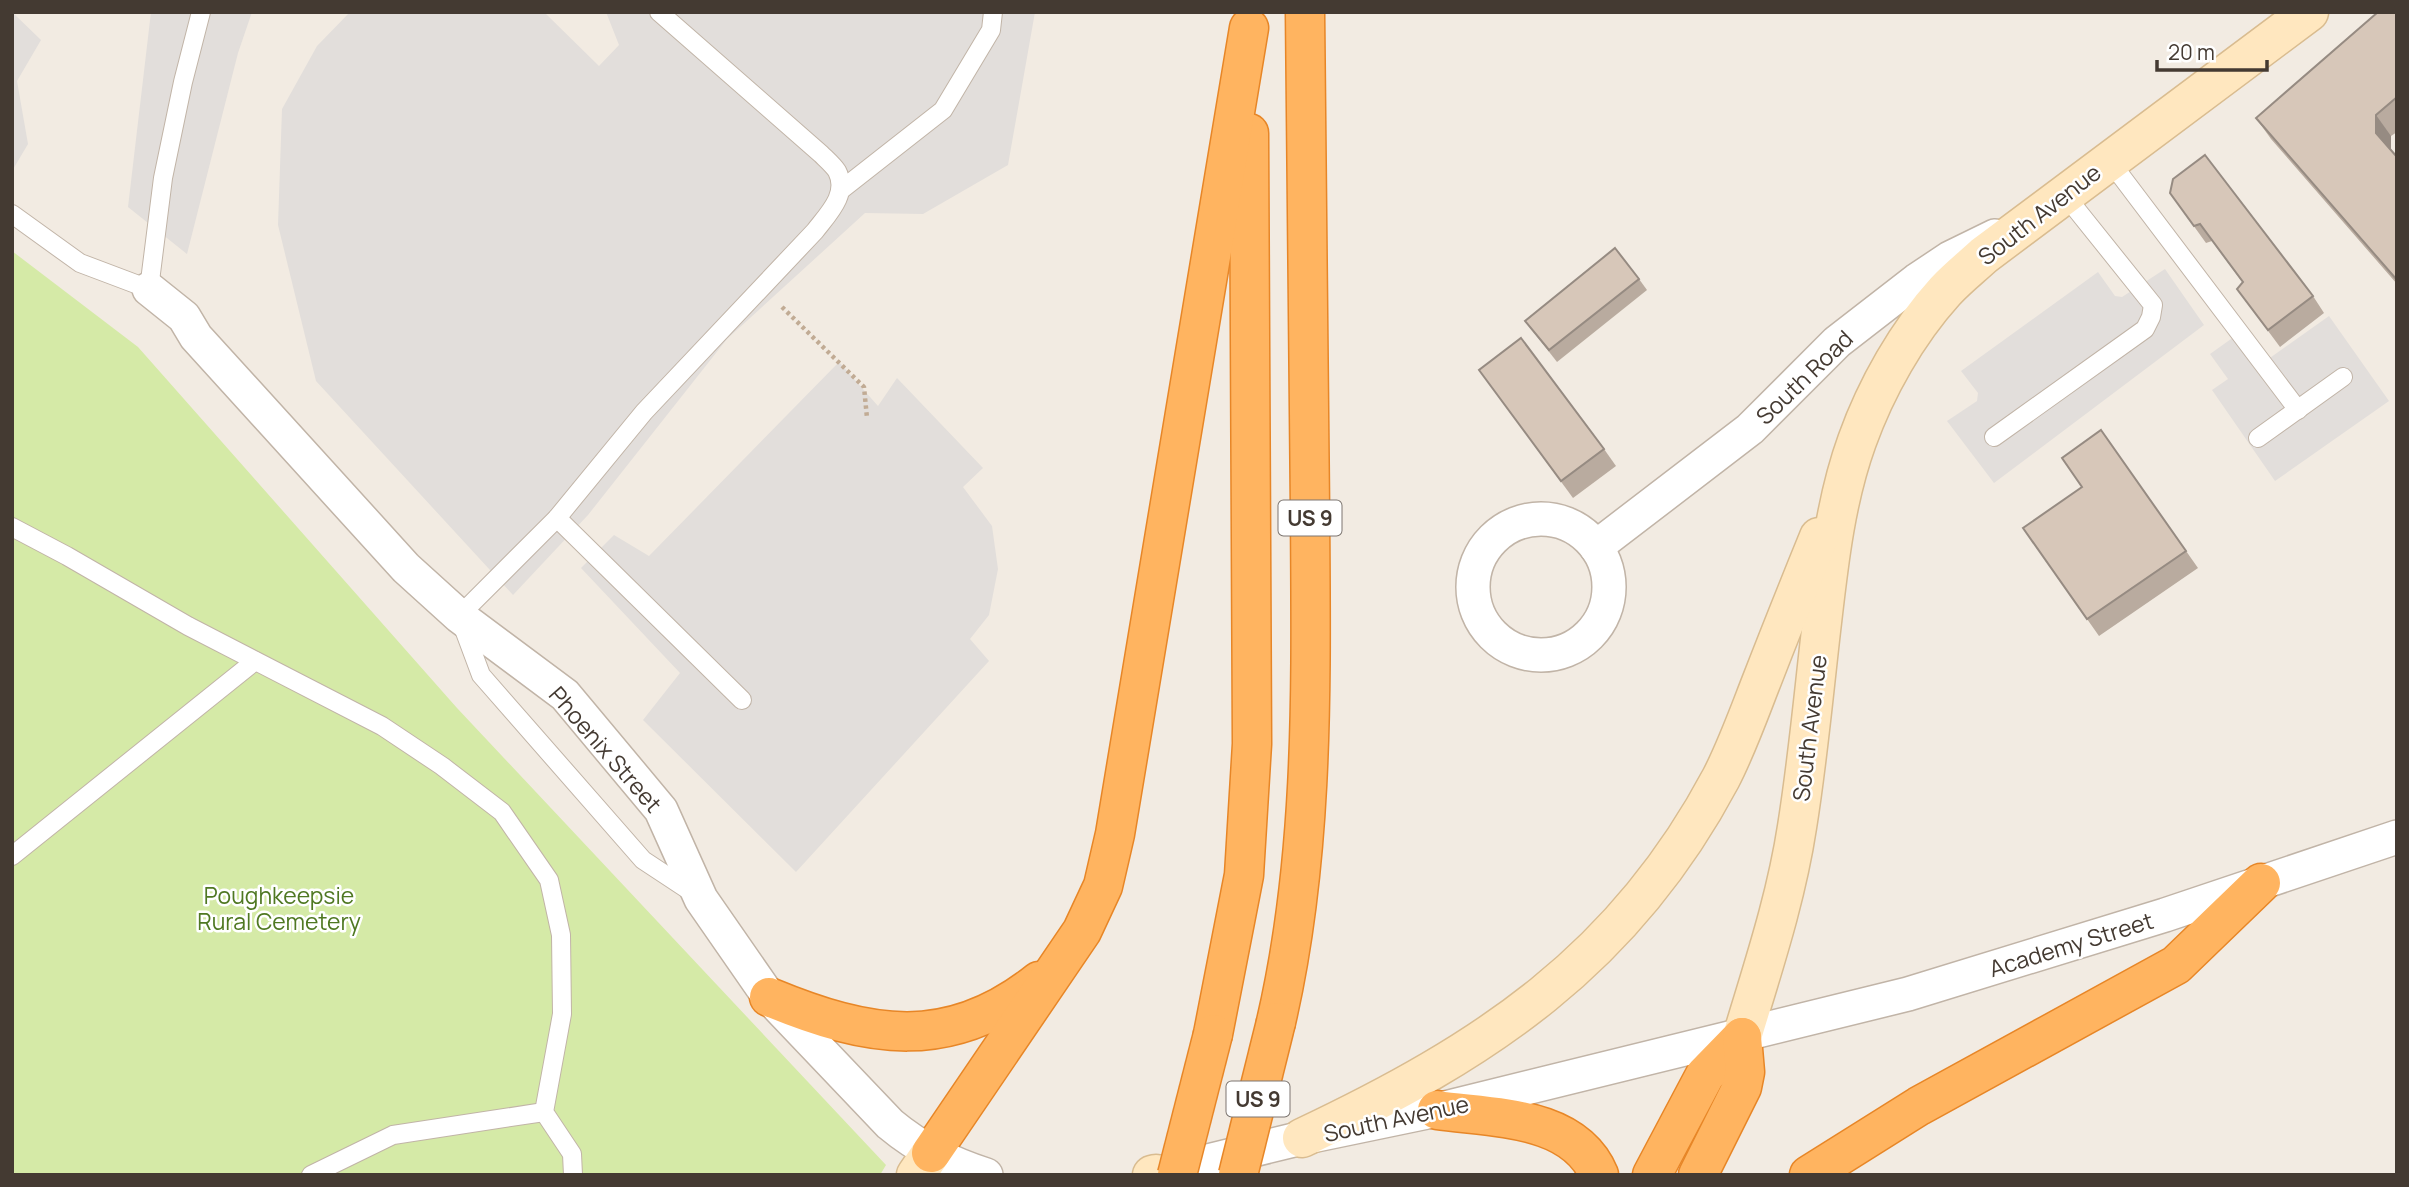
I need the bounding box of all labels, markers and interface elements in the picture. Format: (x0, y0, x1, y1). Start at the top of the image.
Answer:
scale bar (2157, 28, 2267, 72)
text: 20 m (2168, 38, 2215, 66)
street label: South Avenue (1971, 156, 2107, 272)
street label: South Road (1748, 323, 1860, 431)
road number: US 9 (1278, 500, 1342, 536)
street label: South Avenue (1784, 653, 1834, 803)
street label: Phoenix Street (542, 679, 670, 819)
park label: Poughkeepsie Rural Cemetery (197, 879, 361, 937)
street label: Academy Street (1985, 904, 2157, 984)
road number: US 9 (1226, 1082, 1290, 1116)
street label: South Avenue (1320, 1087, 1472, 1149)

